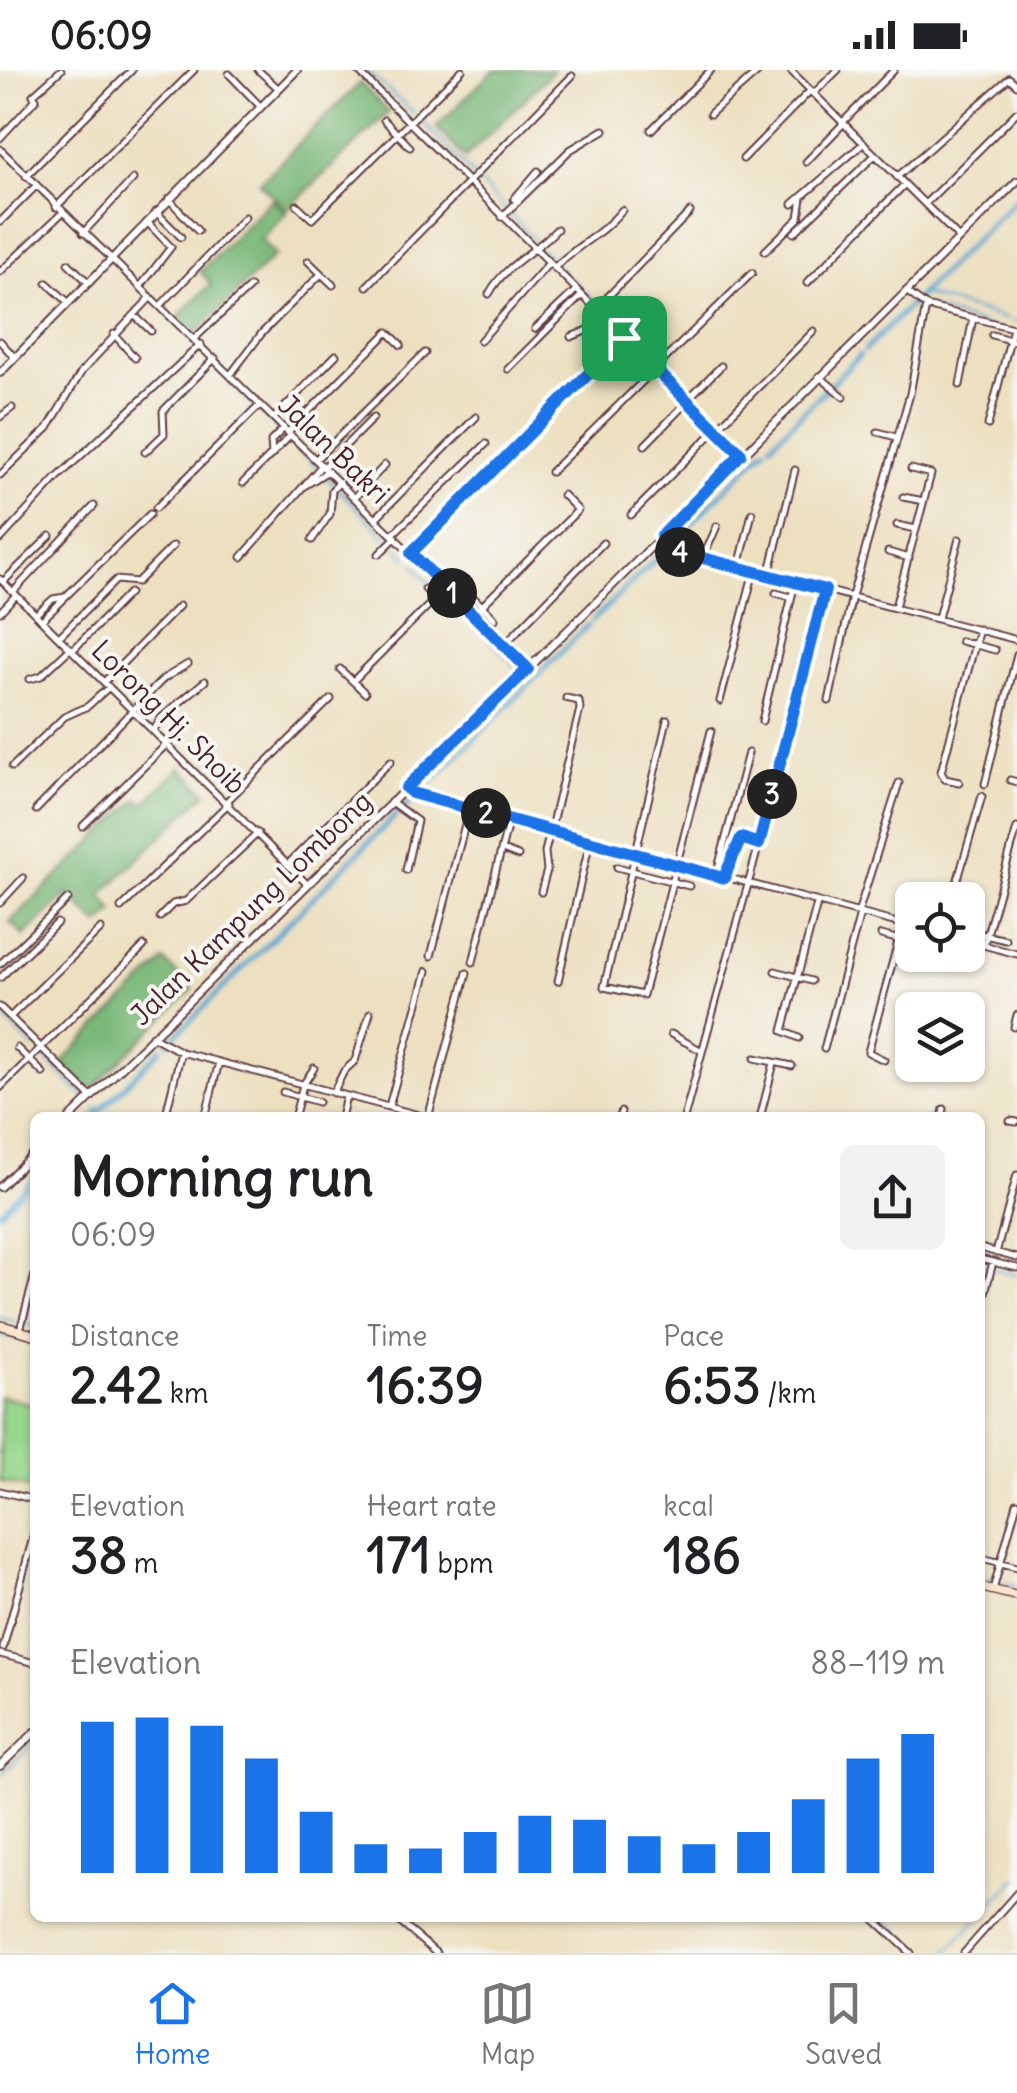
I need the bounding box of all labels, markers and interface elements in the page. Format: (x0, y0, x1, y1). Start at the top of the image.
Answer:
text: 06:09 (50, 12, 152, 59)
pin (582, 296, 667, 381)
icon: arrive (597, 311, 652, 366)
street label: Jalan Bakri (271, 387, 397, 511)
pin: 4 (655, 527, 705, 577)
text: 4 (672, 534, 688, 570)
pin: 1 (427, 568, 477, 618)
text: 1 (446, 575, 458, 611)
street label: Lorong Hj. Shoib (84, 632, 254, 802)
pin: 3 (747, 769, 797, 819)
text: 3 (764, 776, 780, 812)
street label: Jalan Kampung Lombong (123, 783, 379, 1033)
pin: 2 (461, 788, 511, 838)
text: 2 (478, 795, 494, 831)
map controls (895, 882, 985, 1082)
button: locate (895, 882, 985, 972)
button: layers (895, 992, 985, 1082)
text: Morning run (70, 1142, 374, 1211)
button: share (840, 1145, 945, 1250)
text: 06:09 (70, 1214, 156, 1255)
text: Distance (70, 1318, 179, 1354)
text: Time (367, 1318, 427, 1354)
text: Pace (663, 1318, 724, 1354)
text: 2.42 (70, 1354, 163, 1417)
text: 16:39 (367, 1354, 484, 1417)
text: 6:53 (663, 1354, 761, 1417)
text: km (163, 1375, 209, 1411)
text: /km (761, 1375, 816, 1411)
text: Elevation (70, 1488, 185, 1524)
text: Heart rate (367, 1488, 497, 1524)
text: kcal (663, 1488, 714, 1524)
text: 38 (70, 1524, 127, 1587)
text: 171 (367, 1524, 431, 1587)
text: 186 (663, 1524, 741, 1587)
text: m (127, 1545, 158, 1581)
text: bpm (431, 1545, 494, 1581)
text: Elevation (70, 1642, 201, 1683)
text: 88–119 m (810, 1642, 945, 1683)
tab: Home (135, 1976, 210, 2072)
tab: Map (480, 1976, 535, 2072)
tab: Saved (805, 1976, 882, 2072)

